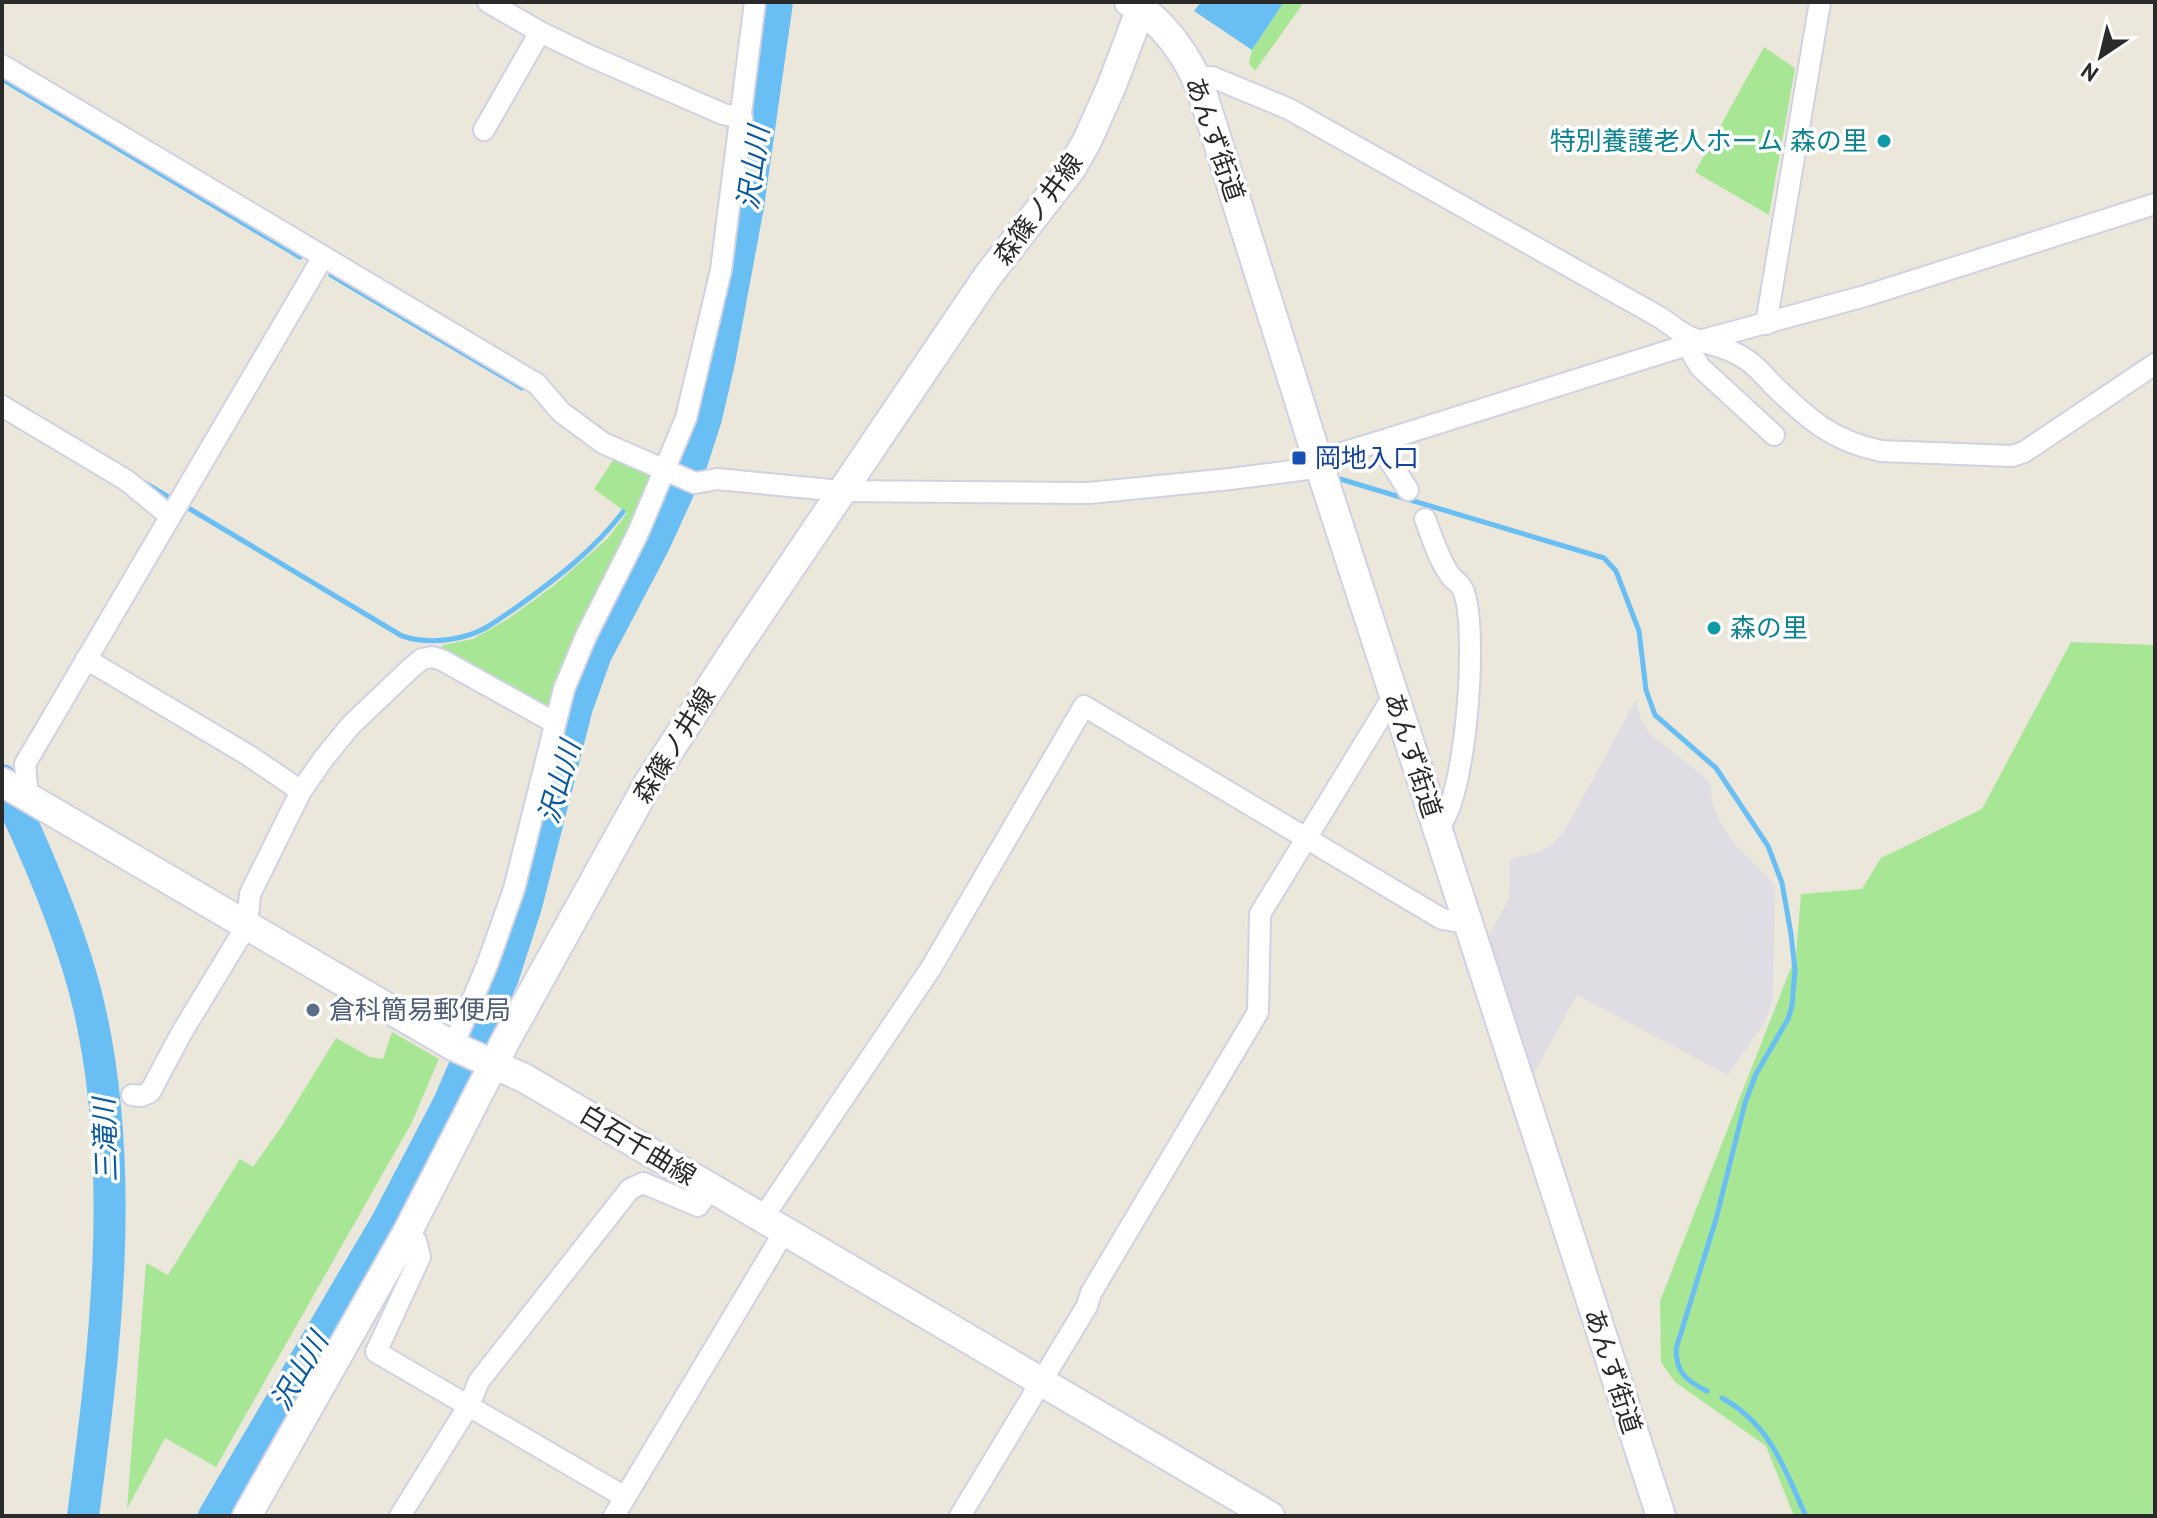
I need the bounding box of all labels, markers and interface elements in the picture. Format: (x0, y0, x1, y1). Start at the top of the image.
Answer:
north arrow (2061, 16, 2141, 96)
text: N (2076, 57, 2103, 88)
street label: あんず街道 (1179, 72, 1252, 206)
water label: 沢山川 (728, 121, 777, 212)
place label: 特別養護老人ホーム 森の里 (1550, 124, 1868, 157)
marker: 特別養護老人ホーム 森の里 (1875, 132, 1893, 150)
street label: 森篠ノ井線 (986, 146, 1089, 271)
place label: 岡地入口 (1315, 441, 1419, 474)
marker: 岡地入口 (1290, 449, 1308, 467)
place label: 森の里 (1730, 611, 1808, 644)
marker: 森の里 (1705, 619, 1723, 637)
street label: 森篠ノ井線 (625, 681, 722, 809)
street label: あんず街道 (1378, 688, 1449, 822)
water label: 沢山川 (529, 734, 589, 827)
place label: 倉科簡易郵便局 (329, 993, 511, 1026)
marker: 倉科簡易郵便局 (304, 1001, 322, 1019)
water label: 三滝川 (84, 1094, 124, 1183)
street label: 白石千曲線 (574, 1097, 702, 1192)
street label: あんず街道 (1578, 1304, 1649, 1438)
water label: 沢山川 (262, 1323, 337, 1416)

